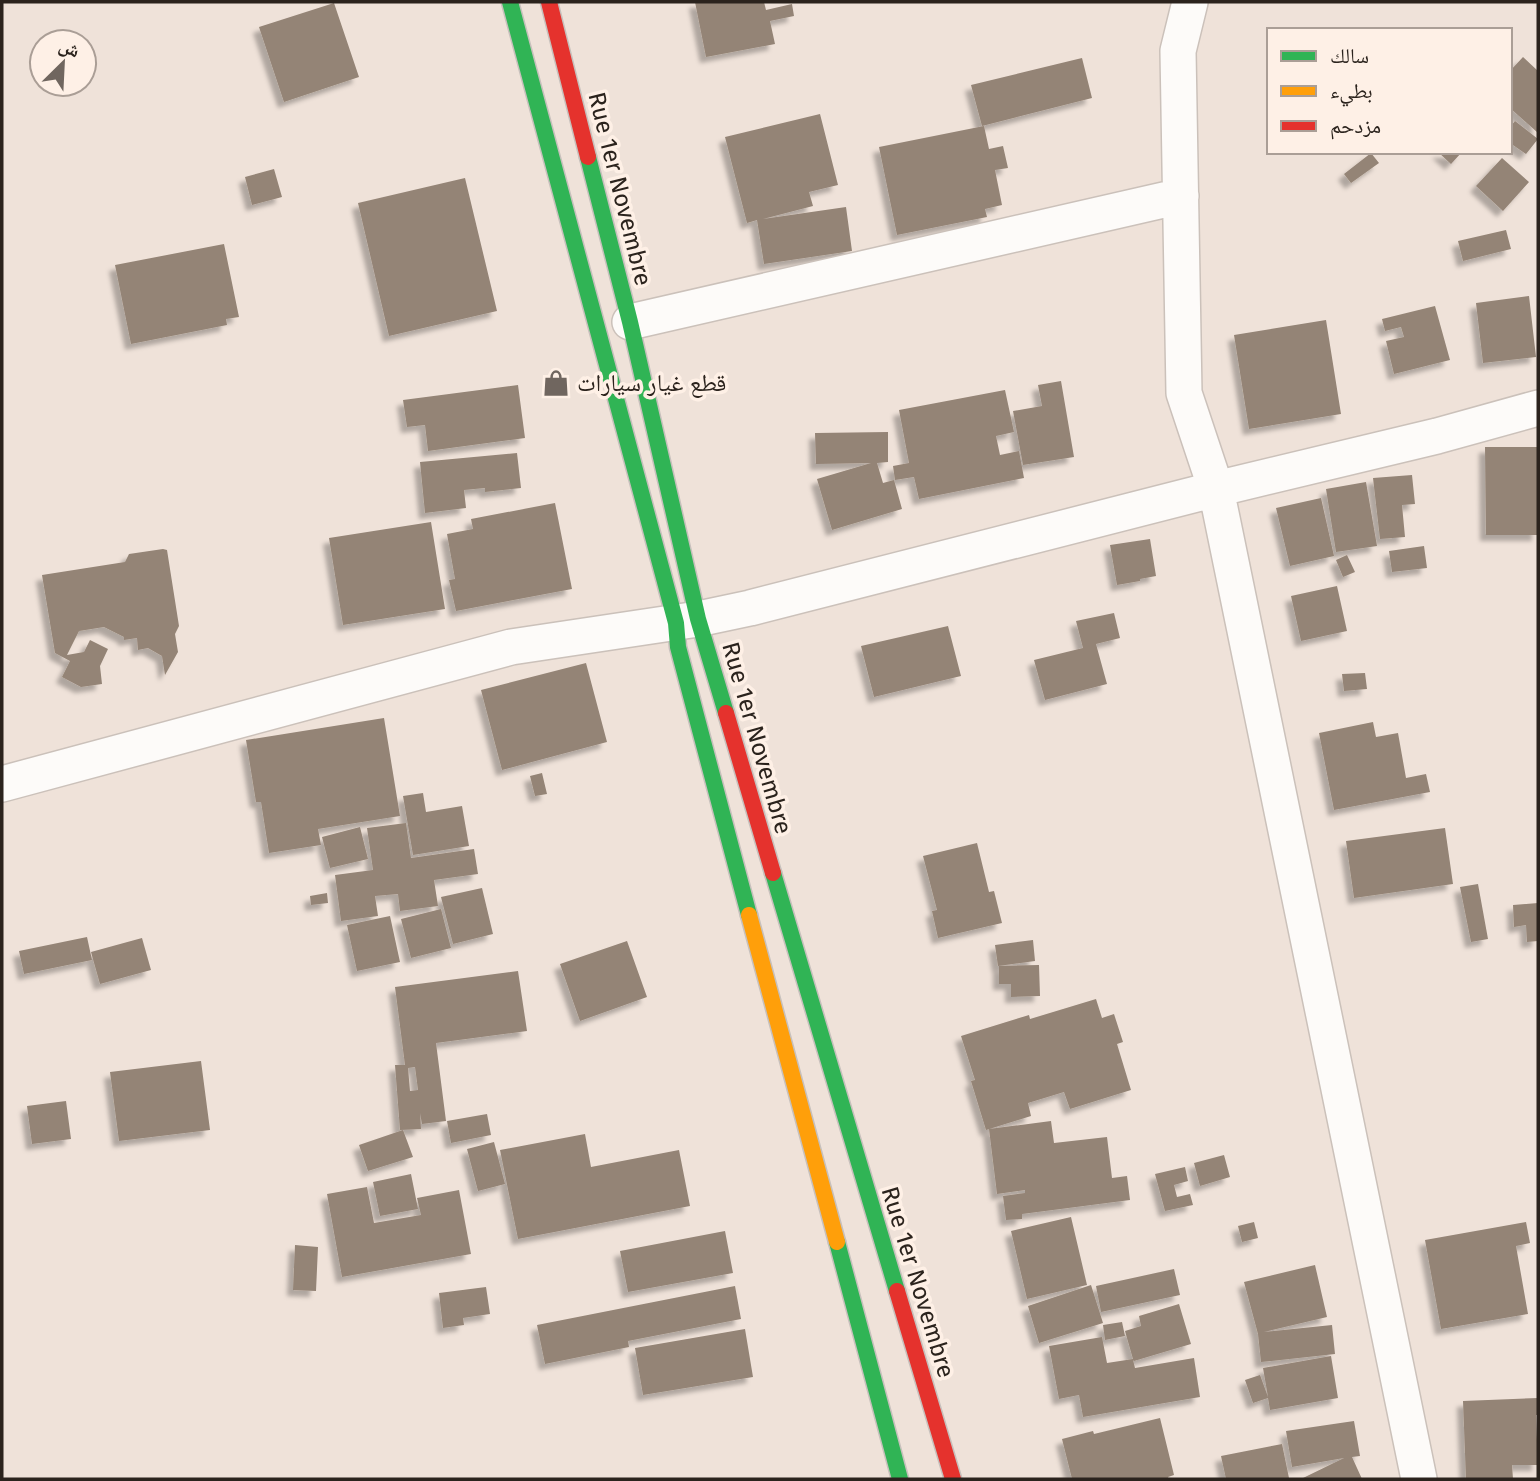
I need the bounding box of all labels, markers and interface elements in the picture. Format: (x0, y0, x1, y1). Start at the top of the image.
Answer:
north arrow (28, 28, 98, 98)
legend (1267, 28, 1512, 154)
text: ش (56, 33, 84, 63)
text: سالك (1330, 43, 1369, 69)
text: بطيء (1330, 78, 1373, 107)
street label: Rue 1er Novembre (582, 89, 658, 289)
text: مزدحم (1330, 113, 1381, 140)
shop icon: قطع غيار سيارات (541, 368, 571, 398)
place label: قطع غيار سيارات (577, 369, 726, 398)
street label: Rue 1er Novembre (716, 639, 798, 837)
street label: Rue 1er Novembre (876, 1183, 960, 1381)

